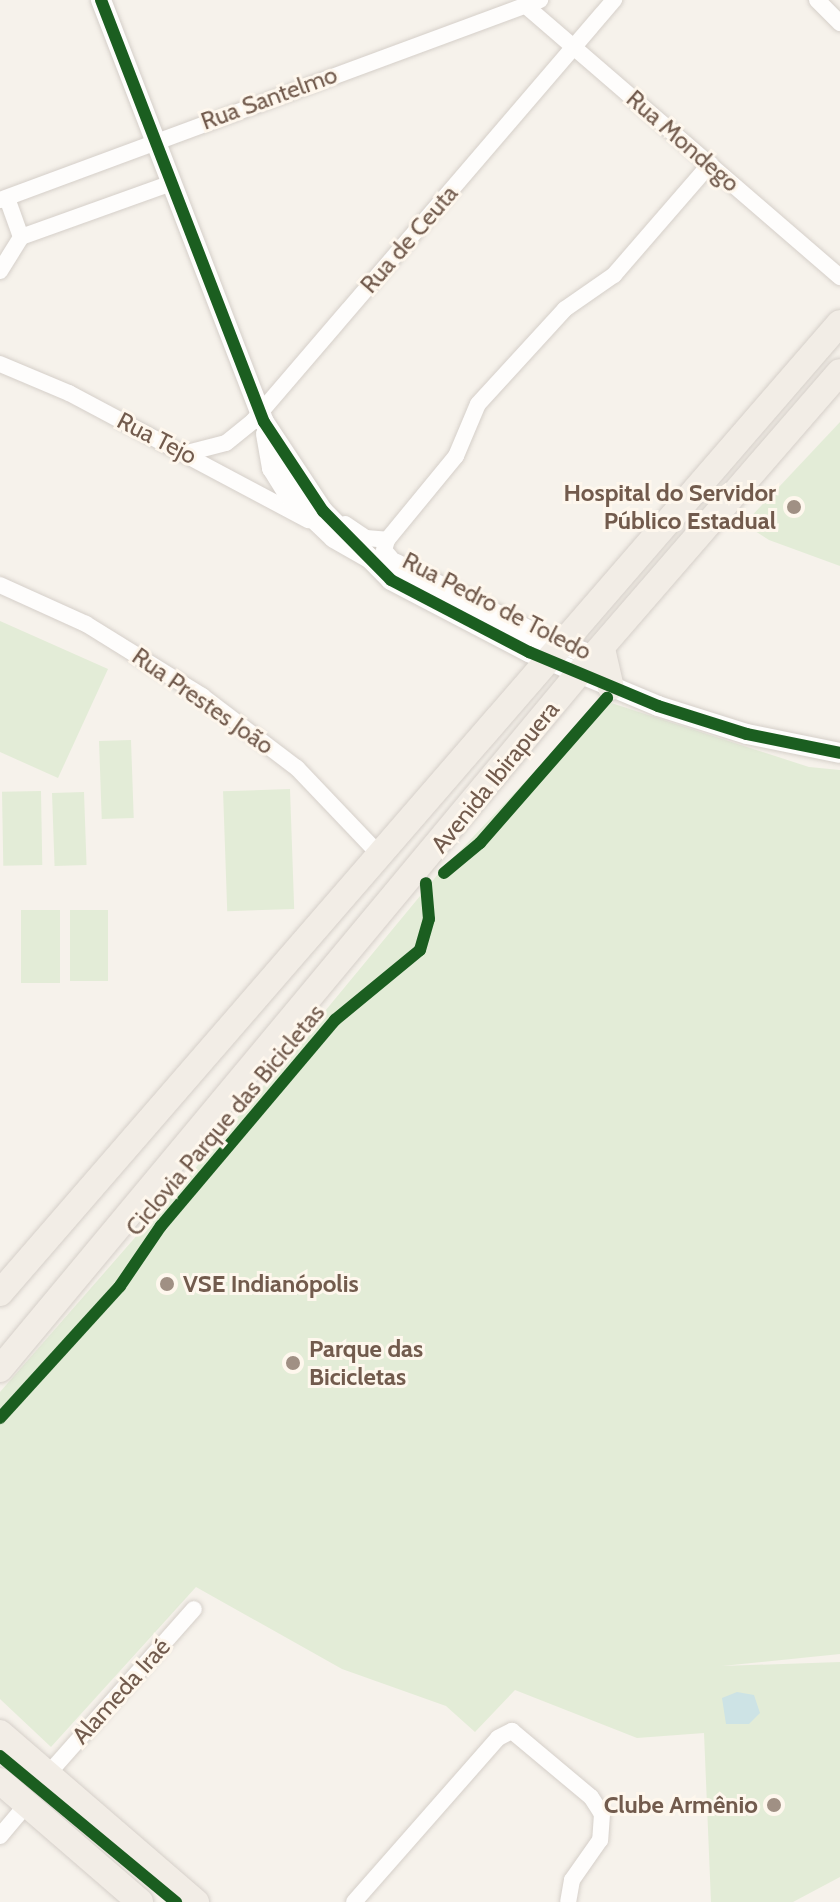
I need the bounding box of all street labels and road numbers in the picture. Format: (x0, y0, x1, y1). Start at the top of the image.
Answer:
street label: Rua Santelmo (197, 60, 341, 136)
street label: Rua Mondego (621, 84, 745, 198)
street label: Rua de Ceuta (354, 179, 464, 299)
street label: Rua Tejo (113, 406, 201, 470)
street label: Rua Pedro de Toledo (398, 546, 596, 666)
street label: Rua Prestes João (127, 642, 279, 760)
street label: Avenida Ibirapuera (425, 695, 565, 859)
street label: Ciclovia Parque das Bicicletas (120, 998, 330, 1242)
street label: Alameda Iraé (66, 1632, 176, 1750)

